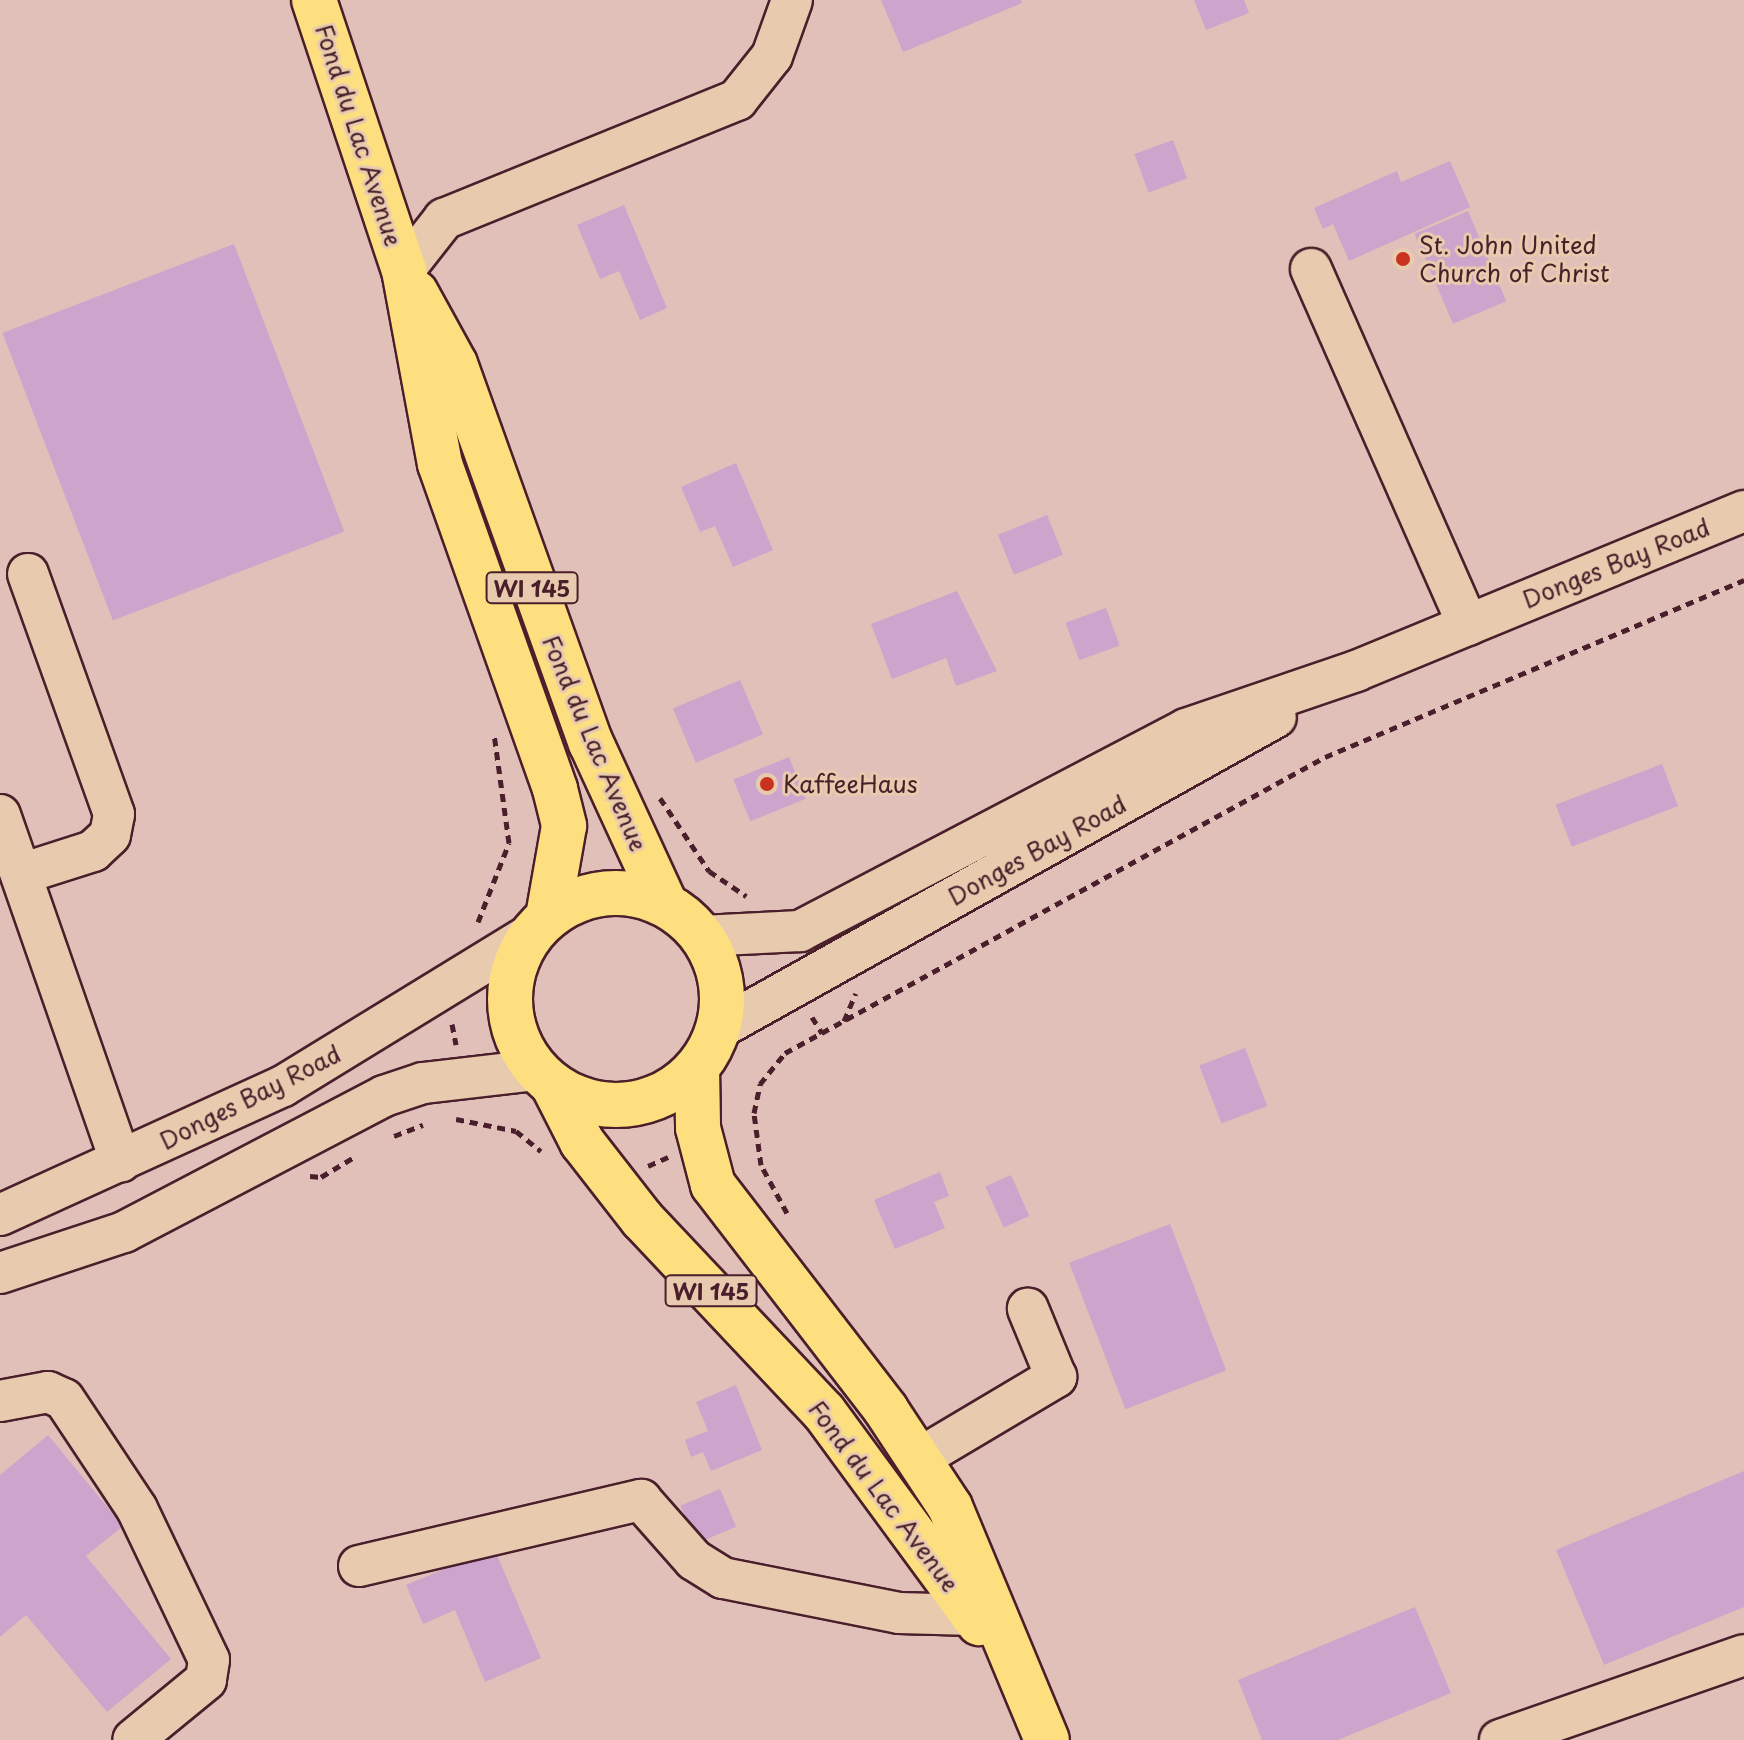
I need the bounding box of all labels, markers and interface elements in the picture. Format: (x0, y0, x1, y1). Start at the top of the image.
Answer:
street label: Fond du Lac Avenue (310, 22, 408, 248)
place label: St. John United Church of Christ (1419, 231, 1610, 287)
marker: St. John United Church of Christ (1394, 250, 1412, 268)
street label: Donges Bay Road (1517, 512, 1715, 614)
road number: WI 145 (484, 570, 580, 606)
street label: Fond du Lac Avenue (537, 632, 653, 854)
place label: KaffeeHaus (783, 770, 918, 798)
marker: KaffeeHaus (758, 775, 776, 793)
street label: Donges Bay Road (942, 788, 1132, 912)
street label: Donges Bay Road (153, 1038, 347, 1156)
road number: WI 145 (663, 1273, 759, 1309)
street label: Fond du Lac Avenue (804, 1396, 964, 1596)

